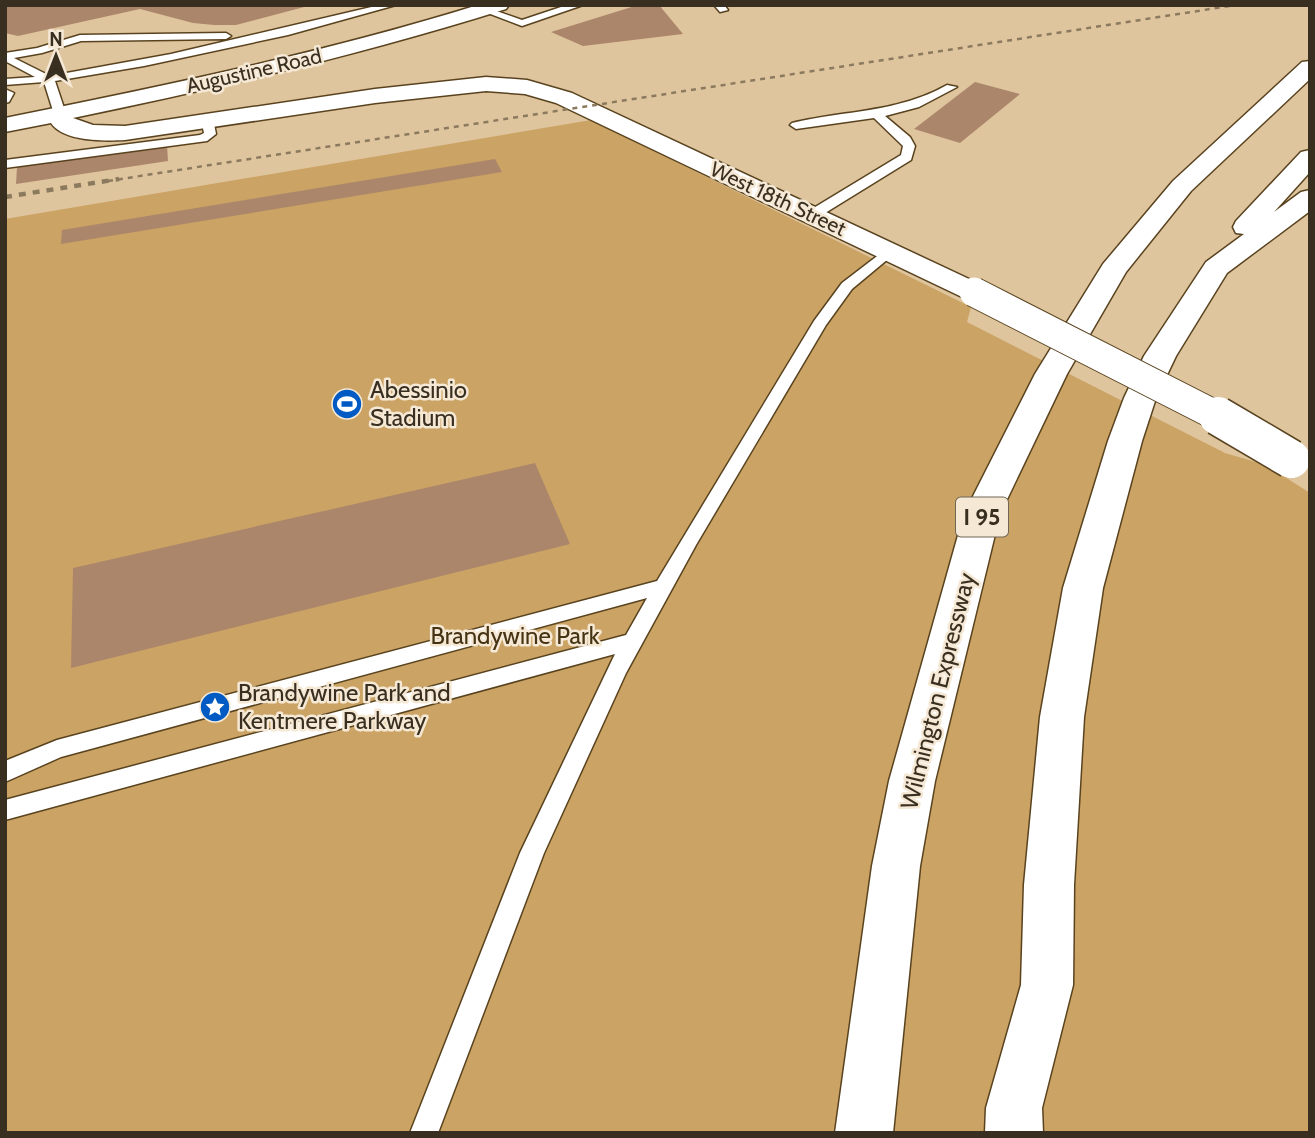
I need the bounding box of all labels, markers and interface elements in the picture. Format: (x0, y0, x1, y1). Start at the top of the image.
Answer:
north arrow (21, 21, 91, 91)
text: N (49, 28, 63, 51)
street label: Augustine Road (184, 43, 324, 98)
street label: West 18th Street (706, 156, 850, 241)
place label: Abessinio Stadium (370, 375, 467, 432)
sports icon: Abessinio Stadium (330, 387, 364, 421)
road number: I 95 (956, 498, 1008, 537)
street label: Wilmington Expressway (894, 570, 981, 812)
park label: Brandywine Park (431, 621, 600, 650)
place label: Brandywine Park and Kentmere Parkway (238, 678, 450, 735)
place icon: Brandywine Park and Kentmere Parkway (198, 690, 232, 724)

